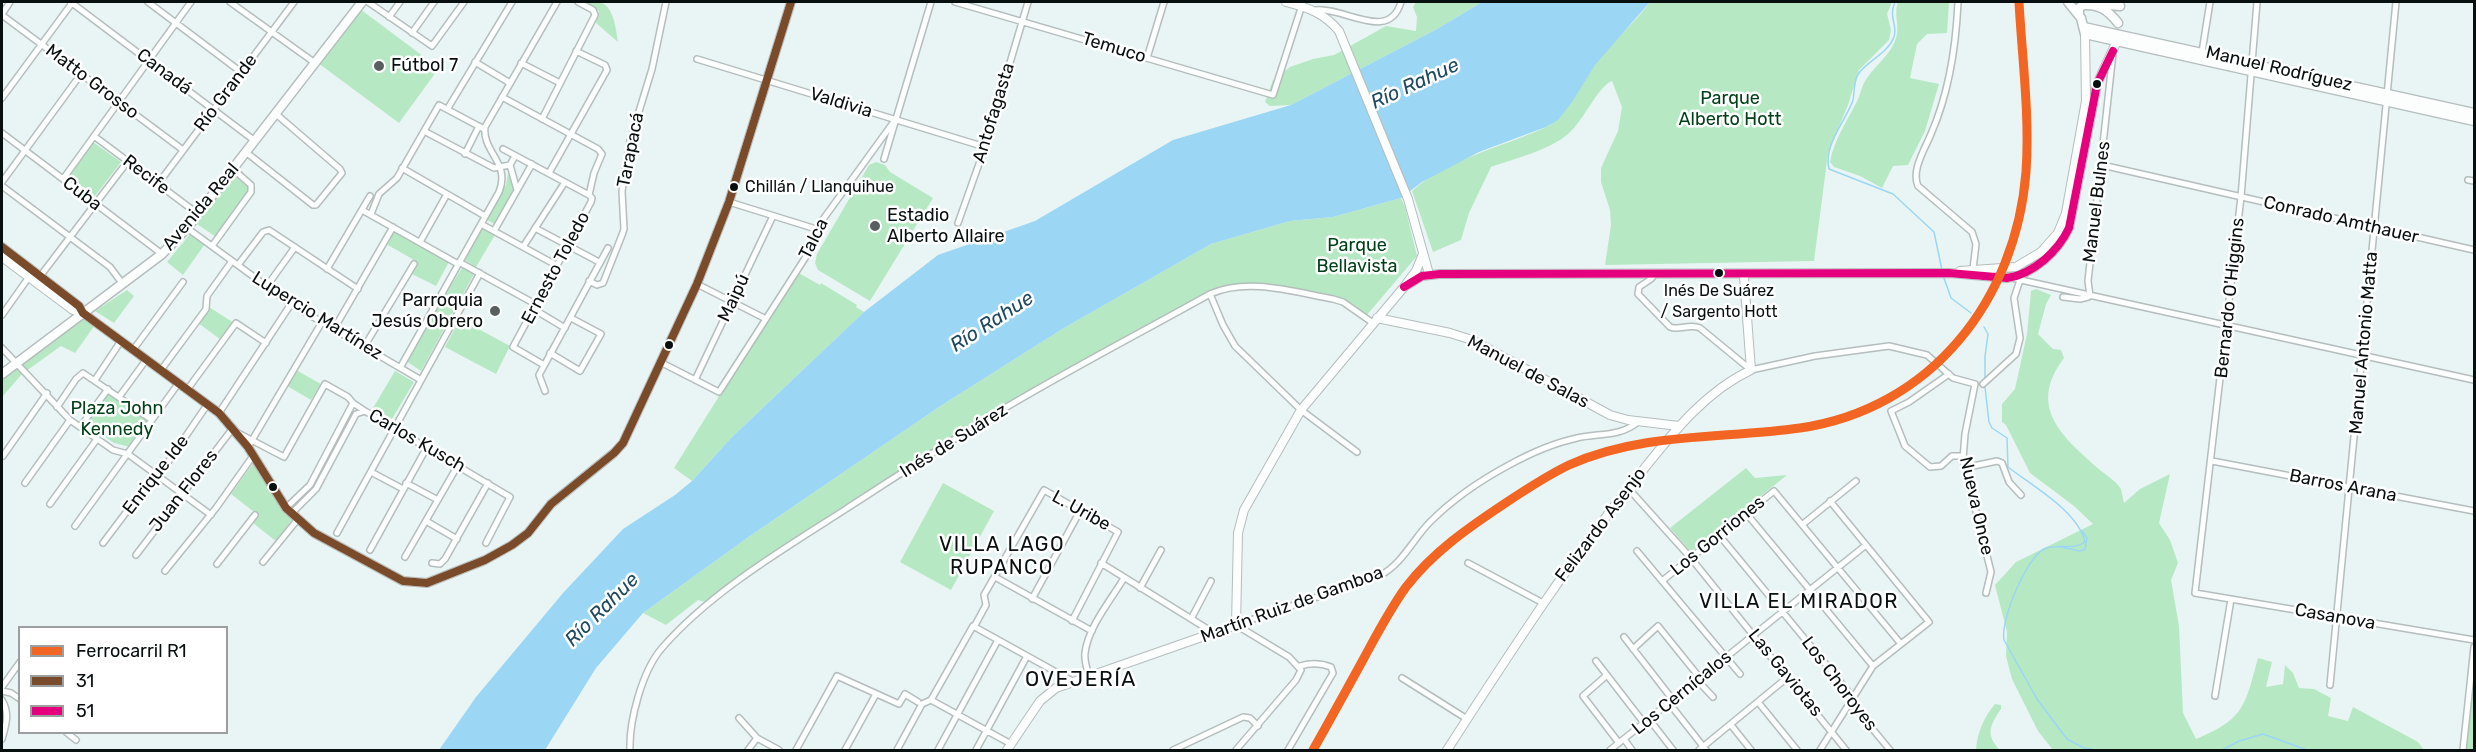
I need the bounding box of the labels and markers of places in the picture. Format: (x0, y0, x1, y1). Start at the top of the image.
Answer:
place label: Fútbol 7 (391, 55, 458, 77)
marker: Fútbol 7 (372, 59, 386, 73)
unlabelled marker (2091, 78, 2103, 90)
place label: Chillán / Llanquihue (745, 177, 894, 197)
marker: Chillán / Llanquihue (728, 181, 740, 193)
place label: Estadio Alberto Allaire (887, 205, 1005, 248)
marker: Estadio Alberto Allaire (868, 219, 882, 233)
marker: Inés De Suárez / Sargento Hott (1713, 267, 1725, 279)
place label: Inés De Suárez / Sargento Hott (1661, 281, 1777, 319)
place label: Parroquia Jesús Obrero (371, 290, 483, 332)
marker: Parroquia Jesús Obrero (488, 304, 502, 318)
unlabelled marker (663, 339, 675, 351)
unlabelled marker (267, 481, 279, 493)

